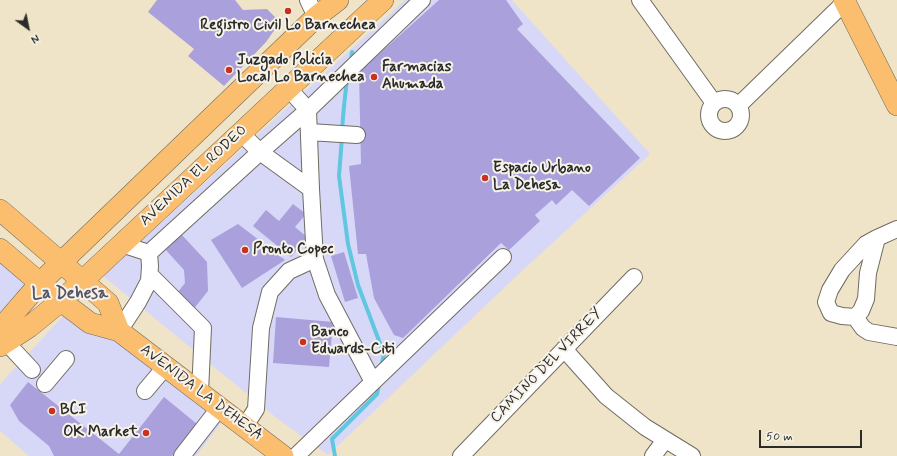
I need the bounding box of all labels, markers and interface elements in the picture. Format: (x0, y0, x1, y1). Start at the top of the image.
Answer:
marker: Registro Civil Lo Barnechea (283, 6, 293, 16)
north arrow (8, 8, 48, 48)
place label: Registro Civil Lo Barnechea (200, 17, 376, 35)
text: N (28, 30, 41, 46)
place label: Juzgado Policía Local Lo Barnechea (237, 52, 365, 87)
place label: Farmacias Ahumada (382, 59, 451, 94)
marker: Juzgado Policía Local Lo Barnechea (224, 65, 234, 75)
marker: Farmacias Ahumada (369, 72, 379, 82)
street label: AVENIDA EL RODEO (137, 122, 251, 230)
place label: Espacio Urbano La Dehesa (493, 160, 591, 195)
marker: Espacio Urbano La Dehesa (480, 173, 490, 183)
place label: Pronto Copec (253, 241, 333, 259)
marker: Pronto Copec (240, 245, 250, 255)
district label: La Dehesa (32, 284, 108, 304)
street label: CAMINO DEL VIRREY (487, 305, 607, 427)
place label: Banco Edwards-Citi (311, 324, 394, 359)
marker: Banco Edwards-Citi (298, 337, 308, 347)
street label: AVENIDA LA DEHESA (136, 341, 266, 445)
place label: BCI (60, 402, 86, 420)
marker: BCI (47, 406, 57, 416)
scale bar (761, 422, 864, 448)
place label: OK Market (63, 424, 138, 442)
marker: OK Market (141, 428, 151, 438)
text: 50 m (766, 429, 793, 445)

